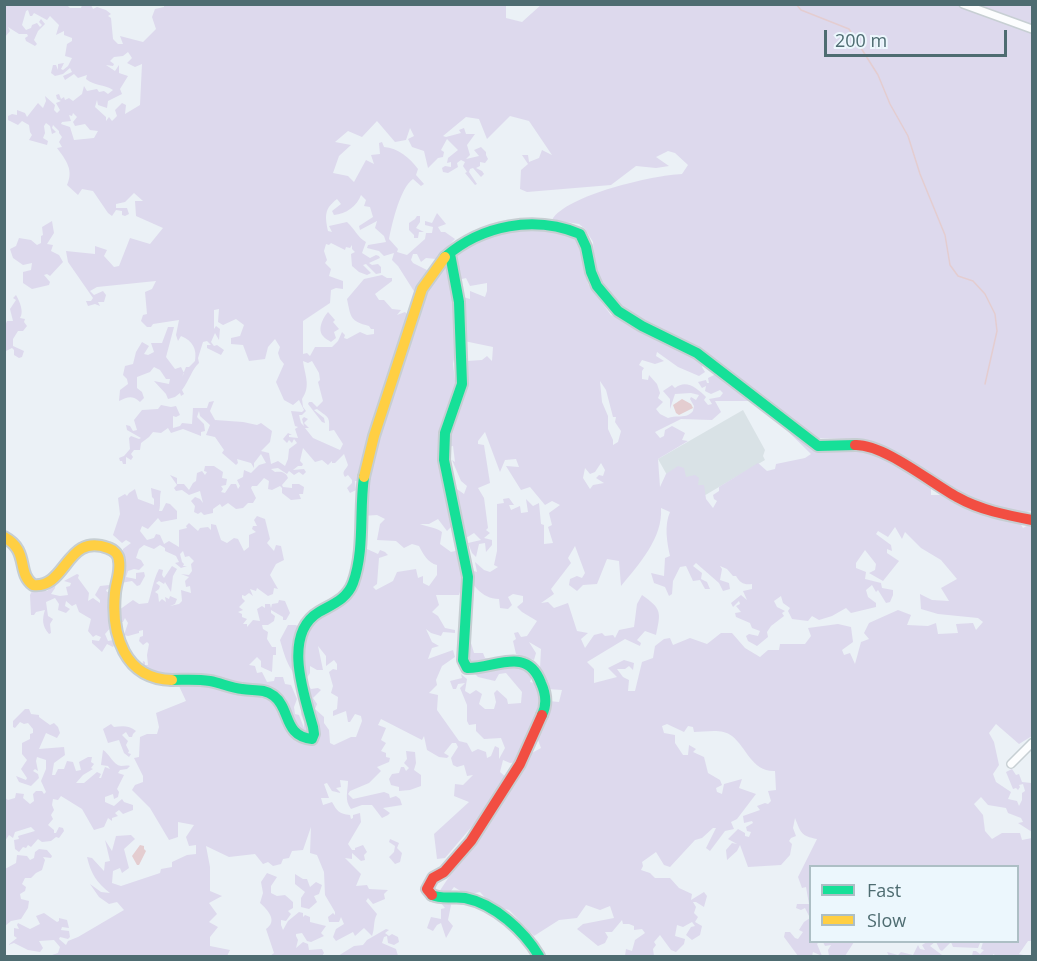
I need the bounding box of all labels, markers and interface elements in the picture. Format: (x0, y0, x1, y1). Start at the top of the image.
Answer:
scale bar (827, 18, 1010, 56)
text: 200 m (835, 28, 887, 52)
legend (809, 865, 1019, 943)
text: Fast (867, 878, 901, 902)
text: Slow (867, 908, 906, 932)

